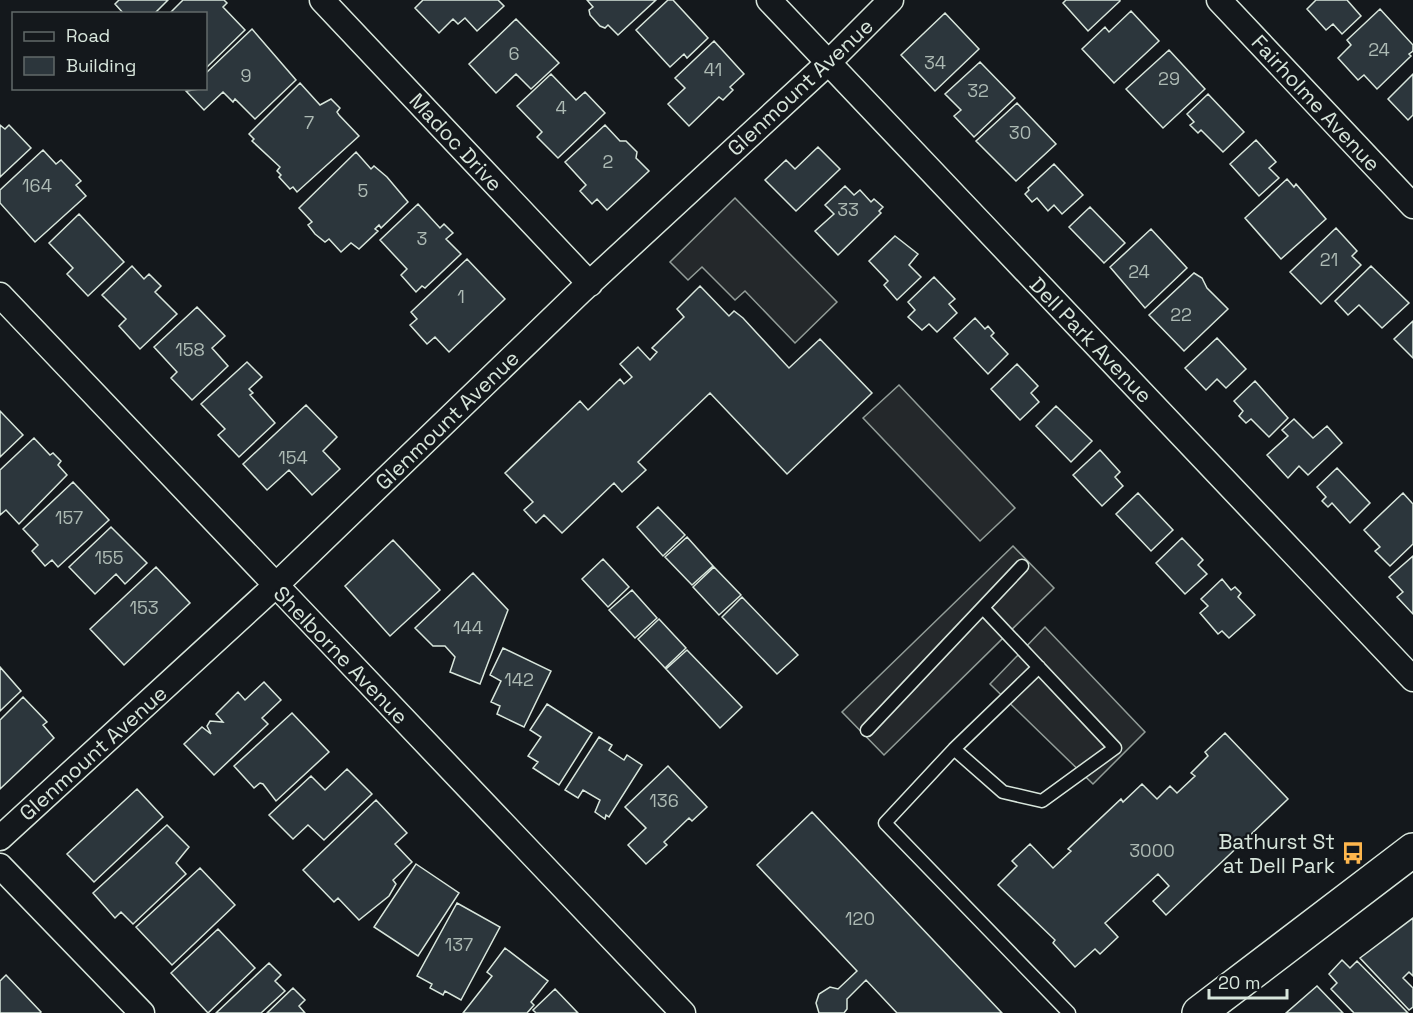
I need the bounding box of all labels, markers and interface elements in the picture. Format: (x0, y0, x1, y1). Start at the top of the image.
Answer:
legend (12, 12, 207, 90)
street label: Glenmount Avenue (721, 12, 879, 162)
text: Road (66, 24, 110, 47)
street label: Fairholme Avenue (1246, 29, 1386, 177)
house number: 24 (1368, 38, 1390, 61)
house number: 6 (508, 42, 520, 65)
house number: 34 (924, 51, 946, 74)
text: Building (66, 54, 136, 77)
house number: 41 (704, 58, 722, 81)
house number: 9 (240, 64, 252, 87)
house number: 29 (1158, 67, 1180, 90)
house number: 32 (967, 79, 989, 102)
street label: Madoc Drive (404, 87, 508, 197)
house number: 4 (555, 96, 567, 119)
house number: 7 (304, 111, 314, 134)
house number: 30 (1009, 121, 1031, 144)
house number: 2 (603, 150, 613, 173)
house number: 164 (22, 174, 52, 197)
house number: 5 (358, 179, 368, 202)
house number: 33 (837, 198, 859, 221)
house number: 3 (417, 227, 427, 250)
house number: 21 (1320, 248, 1338, 271)
house number: 24 (1128, 260, 1150, 283)
street label: Dell Park Avenue (1024, 271, 1158, 409)
house number: 1 (457, 285, 465, 308)
house number: 22 (1170, 303, 1192, 326)
house number: 158 (175, 338, 205, 361)
street label: Glenmount Avenue (369, 344, 525, 496)
house number: 154 (278, 446, 308, 469)
house number: 157 (55, 506, 83, 529)
house number: 155 (94, 546, 124, 569)
street label: Shelborne Avenue (268, 580, 414, 730)
house number: 153 (129, 596, 159, 619)
house number: 144 (453, 616, 483, 639)
house number: 142 (504, 668, 534, 691)
street label: Glenmount Avenue (13, 679, 173, 827)
house number: 136 (649, 789, 679, 812)
place label: Bathurst St at Dell Park (1218, 828, 1335, 879)
house number: 3000 (1129, 839, 1175, 862)
bus stop icon: Bathurst St at Dell Park (1340, 840, 1366, 866)
house number: 120 (845, 907, 875, 930)
house number: 137 (445, 933, 473, 956)
scale bar (1209, 962, 1287, 1000)
text: 20 m (1218, 971, 1261, 994)

